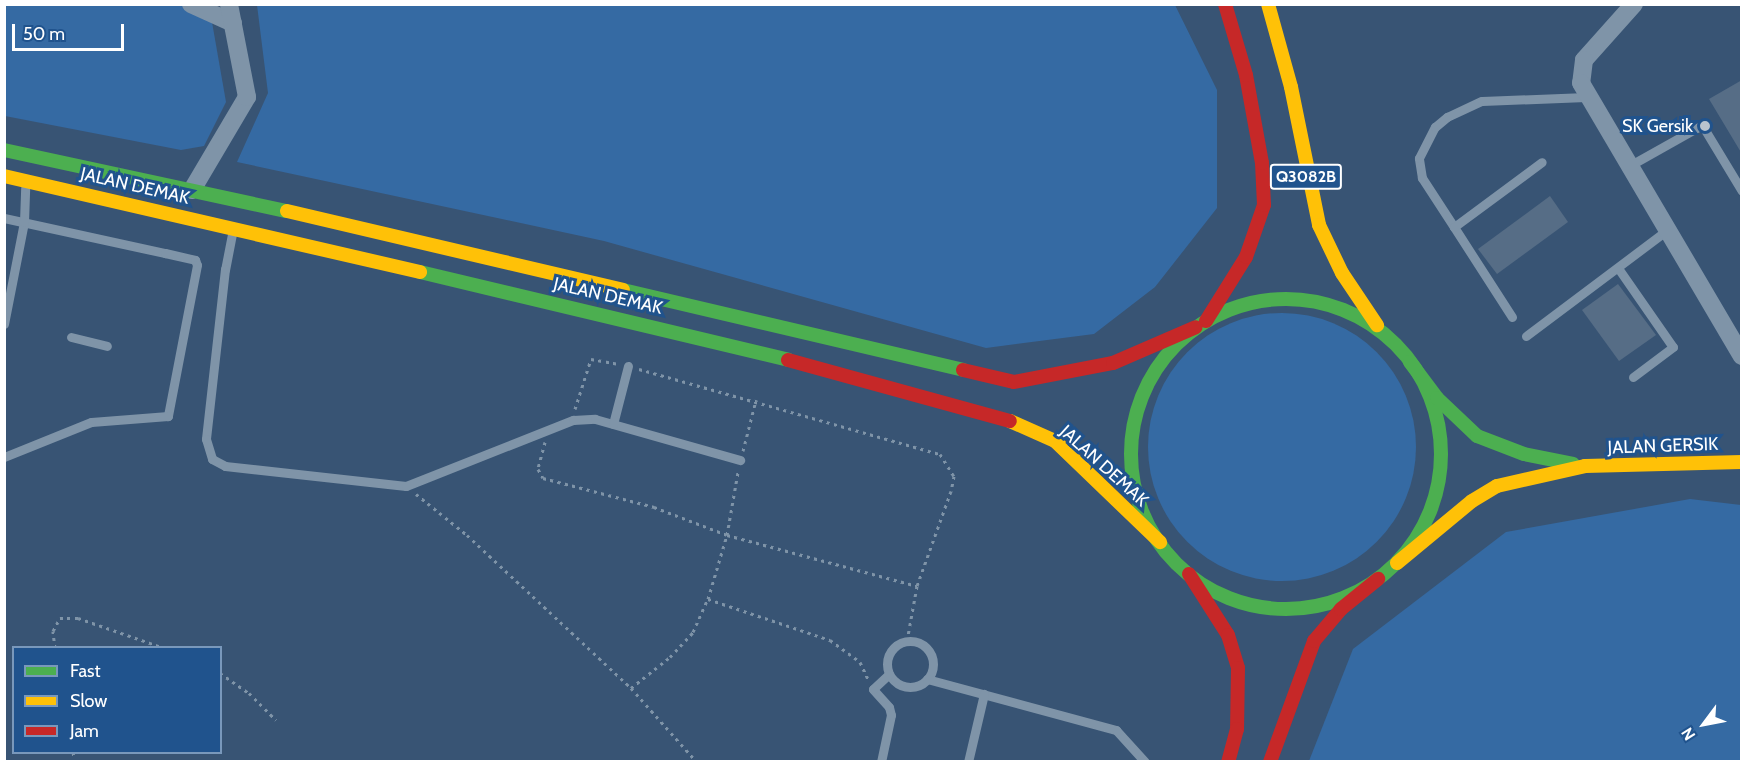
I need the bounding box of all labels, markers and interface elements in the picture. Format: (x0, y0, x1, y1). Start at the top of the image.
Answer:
scale bar (15, 12, 128, 50)
text: 50 m (23, 23, 65, 45)
place label: SK Gersik (1622, 115, 1693, 137)
marker: SK Gersik (1698, 119, 1712, 133)
street label: JALAN DEMAK (78, 163, 192, 209)
road number: Q3082B (1268, 164, 1344, 190)
street label: JALAN DEMAK (551, 273, 665, 319)
street label: JALAN DEMAK (1055, 421, 1153, 511)
street label: JALAN GERSIK (1607, 433, 1719, 459)
legend (12, 646, 222, 754)
text: Fast (70, 660, 101, 682)
text: Slow (70, 690, 107, 712)
north arrow (1674, 694, 1734, 754)
text: Jam (70, 720, 99, 742)
text: N (1677, 724, 1699, 744)

